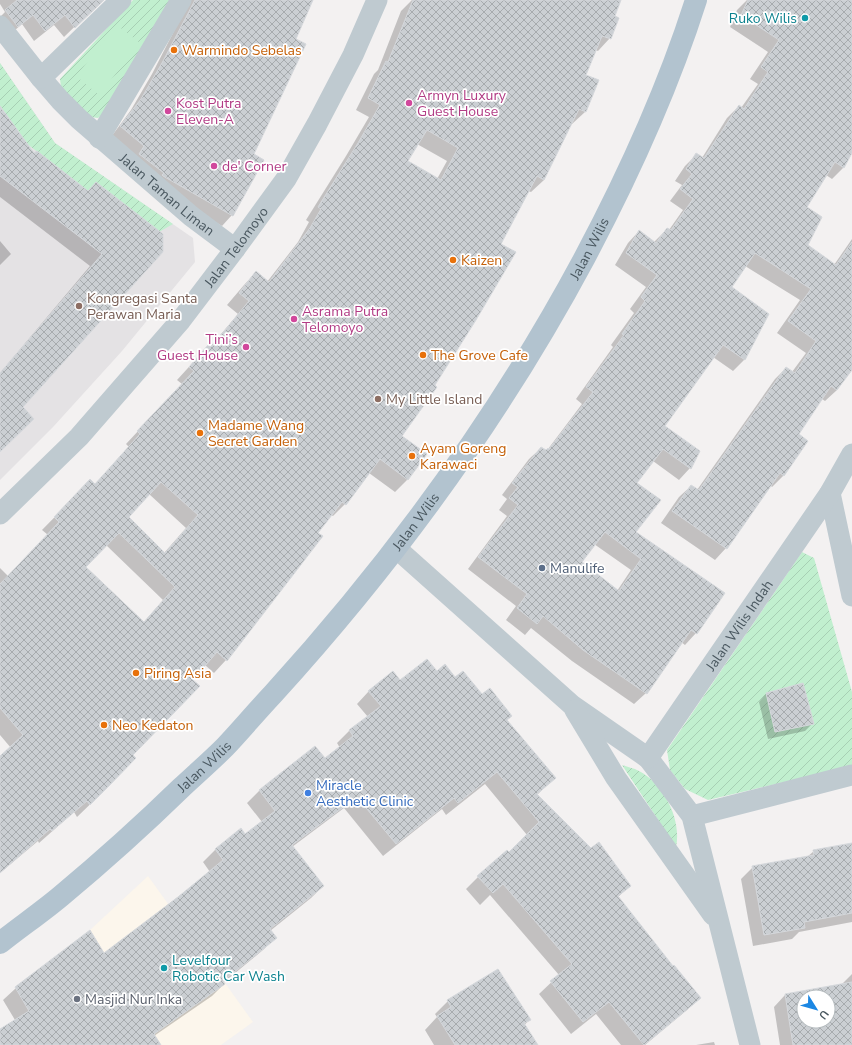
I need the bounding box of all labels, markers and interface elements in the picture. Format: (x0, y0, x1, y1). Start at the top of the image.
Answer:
place label: Ruko Wilis (729, 9, 797, 28)
marker: Ruko Wilis (800, 13, 810, 23)
place label: Warmindo Sebelas (182, 41, 302, 60)
marker: Warmindo Sebelas (169, 45, 179, 55)
place label: Armyn Luxury Guest House (417, 86, 507, 121)
place label: Kost Putra Eleven-A (176, 94, 241, 129)
marker: Armyn Luxury Guest House (404, 98, 414, 108)
marker: Kost Putra Eleven-A (163, 106, 173, 116)
street label: Jalan Taman Liman (114, 148, 218, 240)
place label: de' Corner (222, 157, 286, 176)
marker: de' Corner (209, 161, 219, 171)
street label: Jalan Telomoyo (199, 203, 273, 292)
street label: Jalan Wilis (565, 214, 614, 284)
place label: Kaizen (461, 251, 502, 270)
marker: Kaizen (448, 255, 458, 265)
place label: Kongregasi Santa Perawan Maria (87, 289, 197, 324)
marker: Kongregasi Santa Perawan Maria (74, 301, 84, 311)
place label: Asrama Putra Telomoyo (302, 302, 388, 337)
marker: Asrama Putra Telomoyo (289, 314, 299, 324)
place label: Tini’s Guest House (157, 330, 238, 365)
marker: Tini’s Guest House (241, 342, 251, 352)
place label: The Grove Cafe (431, 346, 528, 365)
marker: The Grove Cafe (418, 350, 428, 360)
place label: My Little Island (386, 390, 482, 409)
marker: My Little Island (373, 394, 383, 404)
place label: Madame Wang Secret Garden (208, 416, 304, 451)
marker: Madame Wang Secret Garden (195, 428, 205, 438)
place label: Ayam Goreng Karawaci (420, 439, 506, 474)
marker: Ayam Goreng Karawaci (407, 451, 417, 461)
street label: Jalan Wilis (387, 489, 444, 556)
place label: Manulife (550, 559, 605, 578)
marker: Manulife (537, 563, 547, 573)
street label: Jalan Wilis Indah (701, 576, 778, 676)
place label: Piring Asia (144, 664, 212, 683)
marker: Piring Asia (131, 668, 141, 678)
place label: Neo Kedaton (112, 716, 193, 735)
marker: Neo Kedaton (99, 720, 109, 730)
street label: Jalan Wilis (172, 737, 236, 798)
place label: Miracle Aesthetic Clinic (316, 776, 414, 811)
marker: Miracle Aesthetic Clinic (303, 788, 313, 798)
place label: Levelfour Robotic Car Wash (172, 951, 285, 986)
marker: Levelfour Robotic Car Wash (159, 963, 169, 973)
north arrow (796, 989, 836, 1029)
place label: Masjid Nur Inka (85, 990, 182, 1009)
marker: Masjid Nur Inka (72, 994, 82, 1004)
text: U (815, 1007, 832, 1022)

